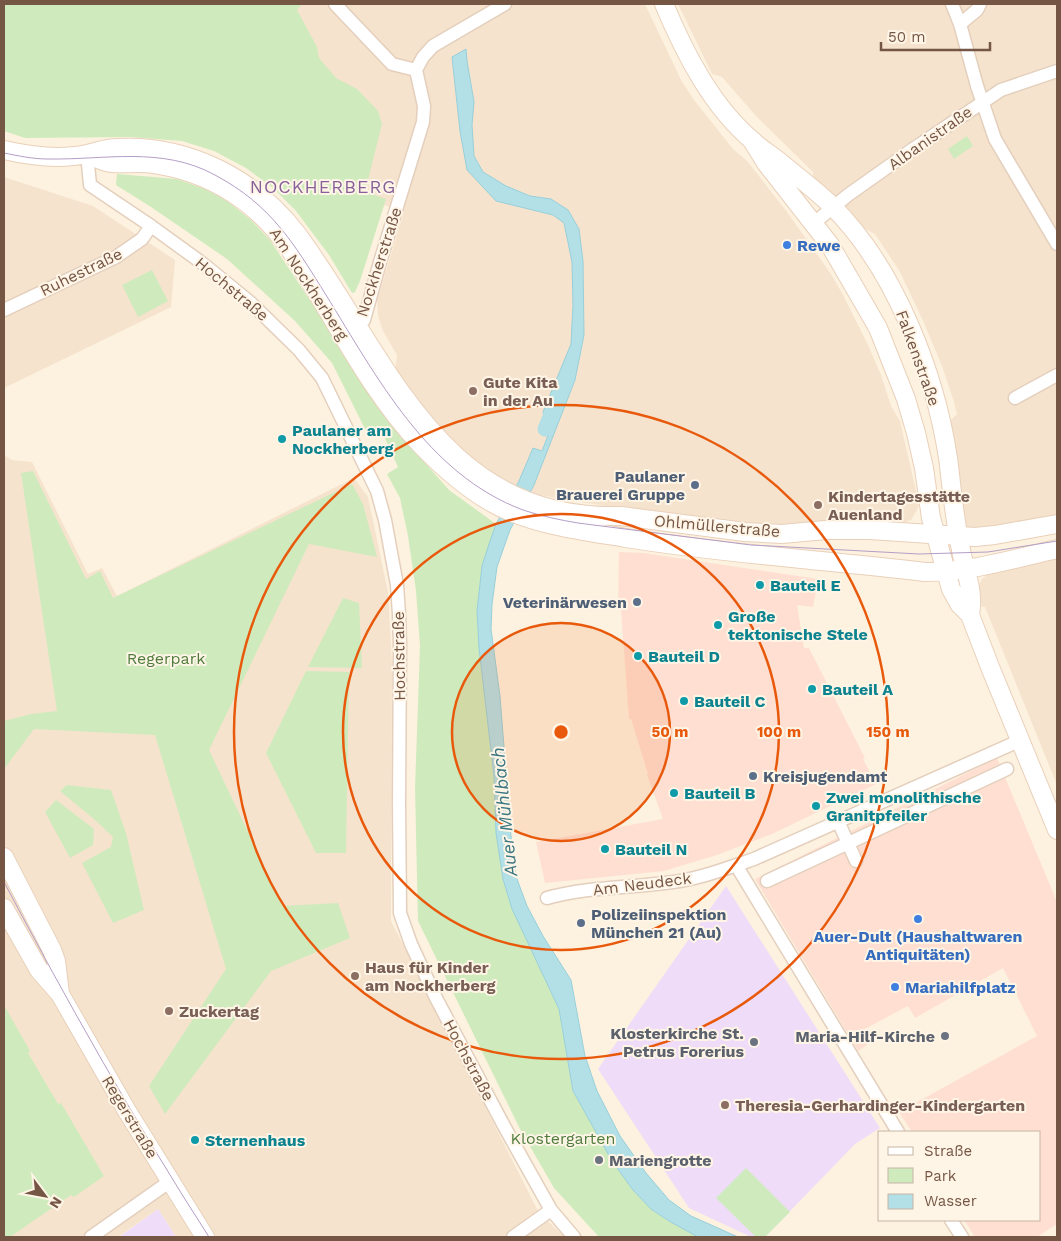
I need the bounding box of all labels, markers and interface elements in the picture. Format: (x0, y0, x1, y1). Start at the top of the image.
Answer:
scale bar (881, 20, 990, 52)
text: 50 m (888, 28, 925, 46)
street label: Albanistraße (884, 102, 976, 174)
district label: NOCKHERBERG (250, 176, 396, 197)
street label: Nockherstraße (352, 205, 406, 319)
street label: Am Nockherberg (266, 224, 353, 344)
place label: Rewe (797, 236, 840, 255)
marker: Rewe (781, 239, 793, 251)
street label: Ruhestraße (37, 244, 125, 300)
street label: Hochstraße (192, 253, 272, 325)
street label: Falkenstraße (892, 308, 944, 408)
place label: Gute Kita in der Au (483, 373, 558, 410)
marker: Gute Kita in der Au (467, 385, 479, 397)
place label: Paulaner am Nockherberg (292, 421, 393, 458)
marker: Paulaner am Nockherberg (276, 433, 288, 445)
place label: Paulaner Brauerei Gruppe (556, 467, 685, 504)
marker: Paulaner Brauerei Gruppe (689, 479, 701, 491)
place label: Kindertagesstätte Auenland (828, 487, 970, 524)
marker: Kindertagesstätte Auenland (812, 499, 824, 511)
street label: Ohlmüllerstraße (653, 511, 781, 541)
place label: Bauteil E (770, 576, 841, 595)
marker: Bauteil E (754, 579, 766, 591)
place label: Veterinärwesen (503, 593, 627, 612)
marker: Veterinärwesen (631, 596, 643, 608)
place label: Große tektonische Stele (728, 607, 868, 644)
street label: Hochstraße (389, 611, 409, 701)
marker: Große tektonische Stele (712, 619, 724, 631)
place label: Bauteil D (648, 647, 720, 666)
park label: Regerpark (127, 649, 205, 668)
marker: Bauteil D (632, 650, 644, 662)
place label: Bauteil A (822, 680, 893, 699)
marker: Bauteil A (806, 683, 818, 695)
place label: Bauteil C (694, 692, 766, 711)
marker: Bauteil C (678, 695, 690, 707)
centre of rings (552, 723, 570, 741)
text: 50 m (652, 723, 688, 741)
text: 100 m (757, 723, 801, 741)
text: 150 m (866, 723, 910, 741)
water label: Auer Mühlbach (487, 746, 521, 879)
place label: Kreisjugendamt (763, 767, 887, 786)
marker: Kreisjugendamt (747, 770, 759, 782)
place label: Bauteil B (684, 784, 756, 803)
marker: Bauteil B (668, 787, 680, 799)
place label: Zwei monolithische Granitpfeiler (826, 788, 981, 825)
marker: Zwei monolithische Granitpfeiler (810, 800, 822, 812)
place label: Bauteil N (615, 840, 687, 859)
marker: Bauteil N (599, 843, 611, 855)
street label: Am Neudeck (592, 869, 692, 899)
place label: Polizeiinspektion München 21 (Au) (591, 905, 727, 942)
marker: Auer-Dult (Haushaltwaren Antiquitäten) (912, 913, 924, 925)
marker: Polizeiinspektion München 21 (Au) (575, 917, 587, 929)
place label: Auer-Dult (Haushaltwaren Antiquitäten) (814, 927, 1022, 964)
place label: Haus für Kinder am Nockherberg (365, 958, 495, 995)
marker: Haus für Kinder am Nockherberg (349, 970, 361, 982)
place label: Mariahilfplatz (905, 978, 1016, 997)
marker: Mariahilfplatz (889, 981, 901, 993)
place label: Zuckertag (179, 1002, 259, 1021)
marker: Zuckertag (163, 1005, 175, 1017)
street label: Hochstraße (440, 1016, 498, 1104)
place label: Klosterkirche St. Petrus Forerius (610, 1024, 744, 1061)
place label: Maria-Hilf-Kirche (795, 1027, 935, 1046)
marker: Maria-Hilf-Kirche (939, 1030, 951, 1042)
marker: Klosterkirche St. Petrus Forerius (748, 1036, 760, 1048)
street label: Regerstraße (98, 1072, 162, 1162)
place label: Theresia-Gerhardinger-Kindergarten (735, 1096, 1025, 1115)
marker: Theresia-Gerhardinger-Kindergarten (719, 1099, 731, 1111)
park label: Klostergarten (511, 1129, 615, 1148)
place label: Sternenhaus (205, 1131, 306, 1150)
legend (878, 1131, 1041, 1221)
marker: Sternenhaus (189, 1134, 201, 1146)
text: Straße (924, 1142, 972, 1160)
place label: Mariengrotte (609, 1151, 711, 1170)
marker: Mariengrotte (593, 1154, 605, 1166)
text: Park (924, 1167, 957, 1185)
north arrow (20, 1171, 70, 1221)
text: Wasser (924, 1192, 977, 1210)
text: N (46, 1194, 66, 1212)

